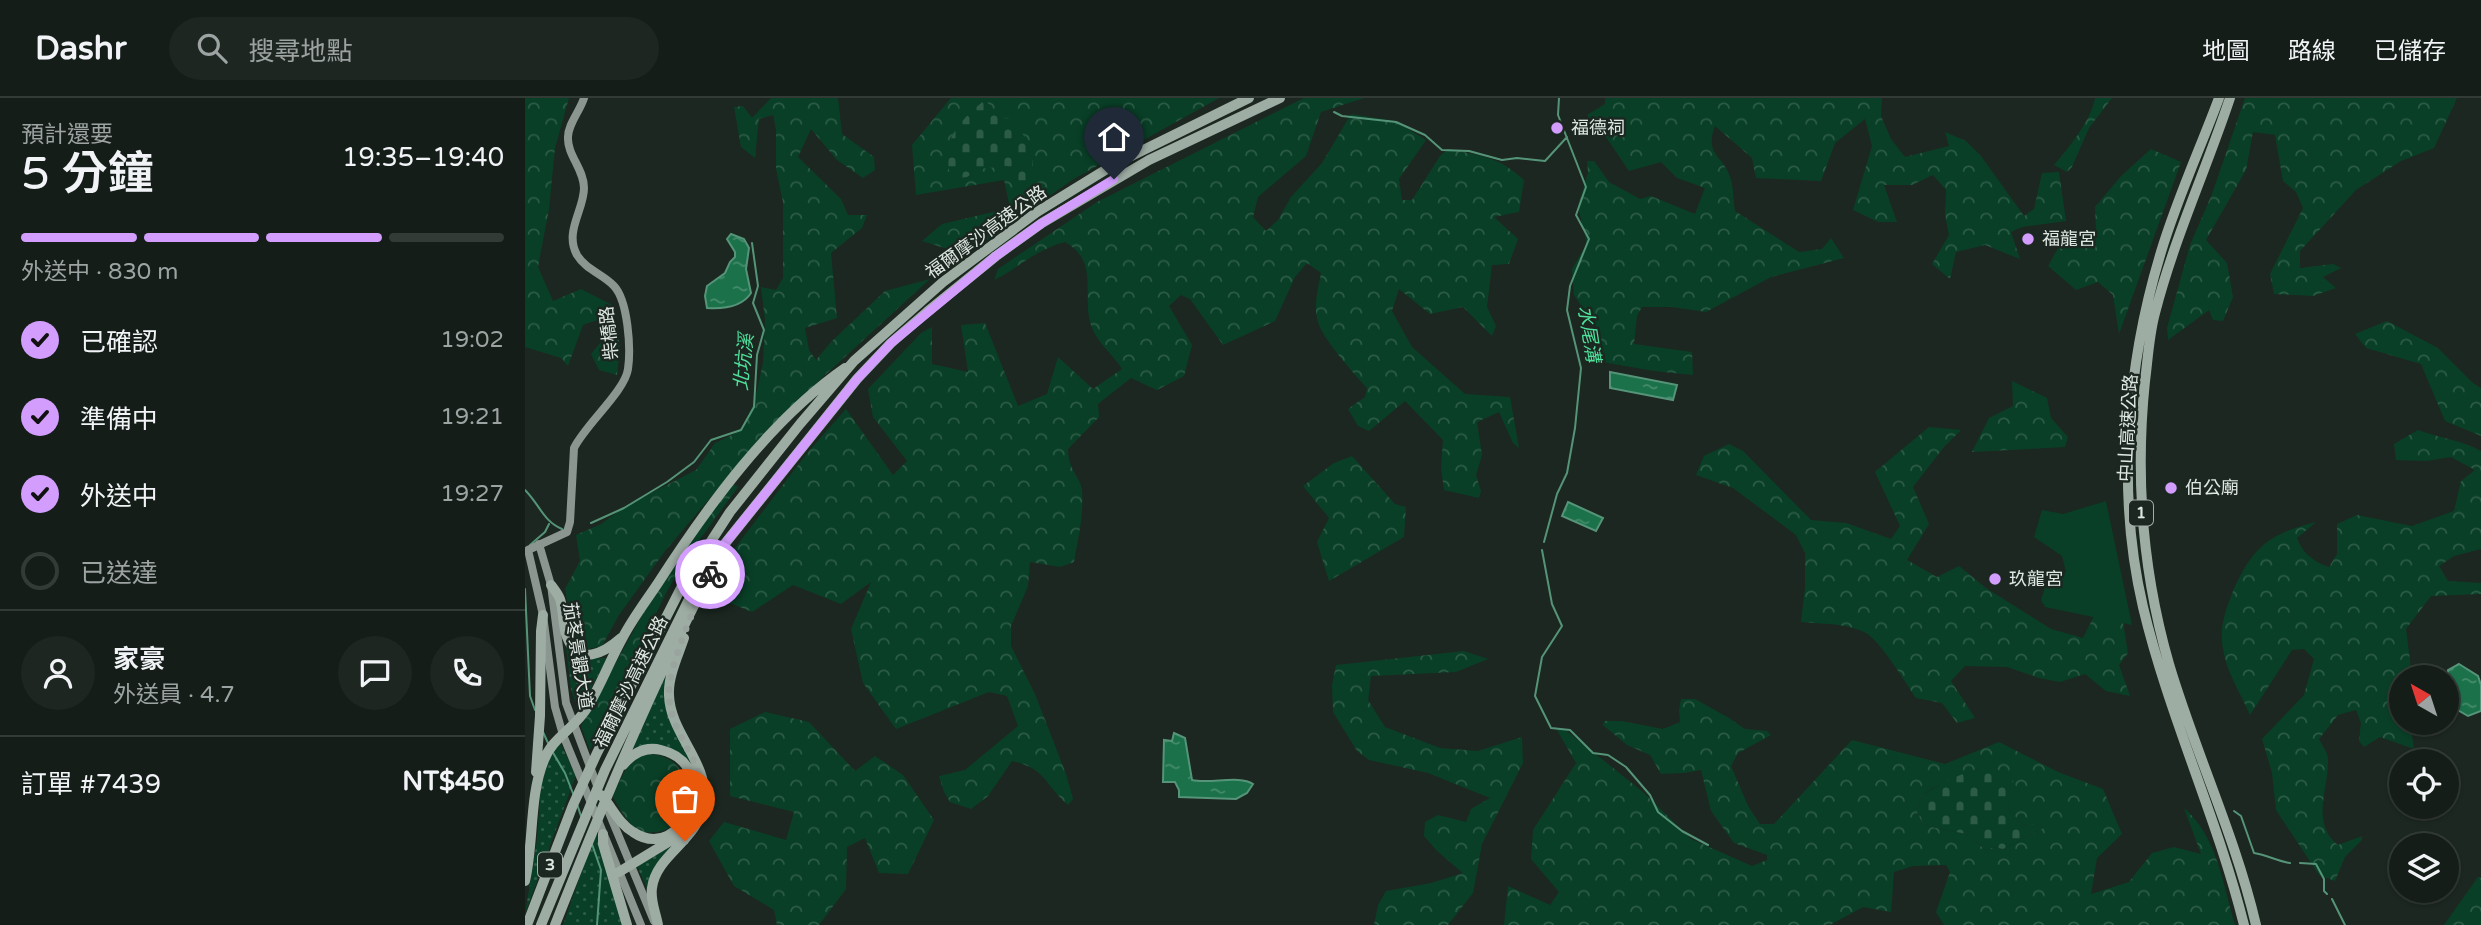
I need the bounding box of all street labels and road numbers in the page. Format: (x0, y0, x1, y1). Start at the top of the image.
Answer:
street label: 福爾摩沙高速公路 (921, 181, 1051, 283)
street label: 柴橋路 (595, 305, 623, 361)
street label: 中山高速公路 (2114, 373, 2142, 483)
road number: 1 (2129, 500, 2153, 526)
street label: 茄苳景觀大道 (559, 601, 597, 711)
street label: 福爾摩沙高速公路 (590, 612, 672, 752)
road number: 3 (538, 852, 562, 878)

